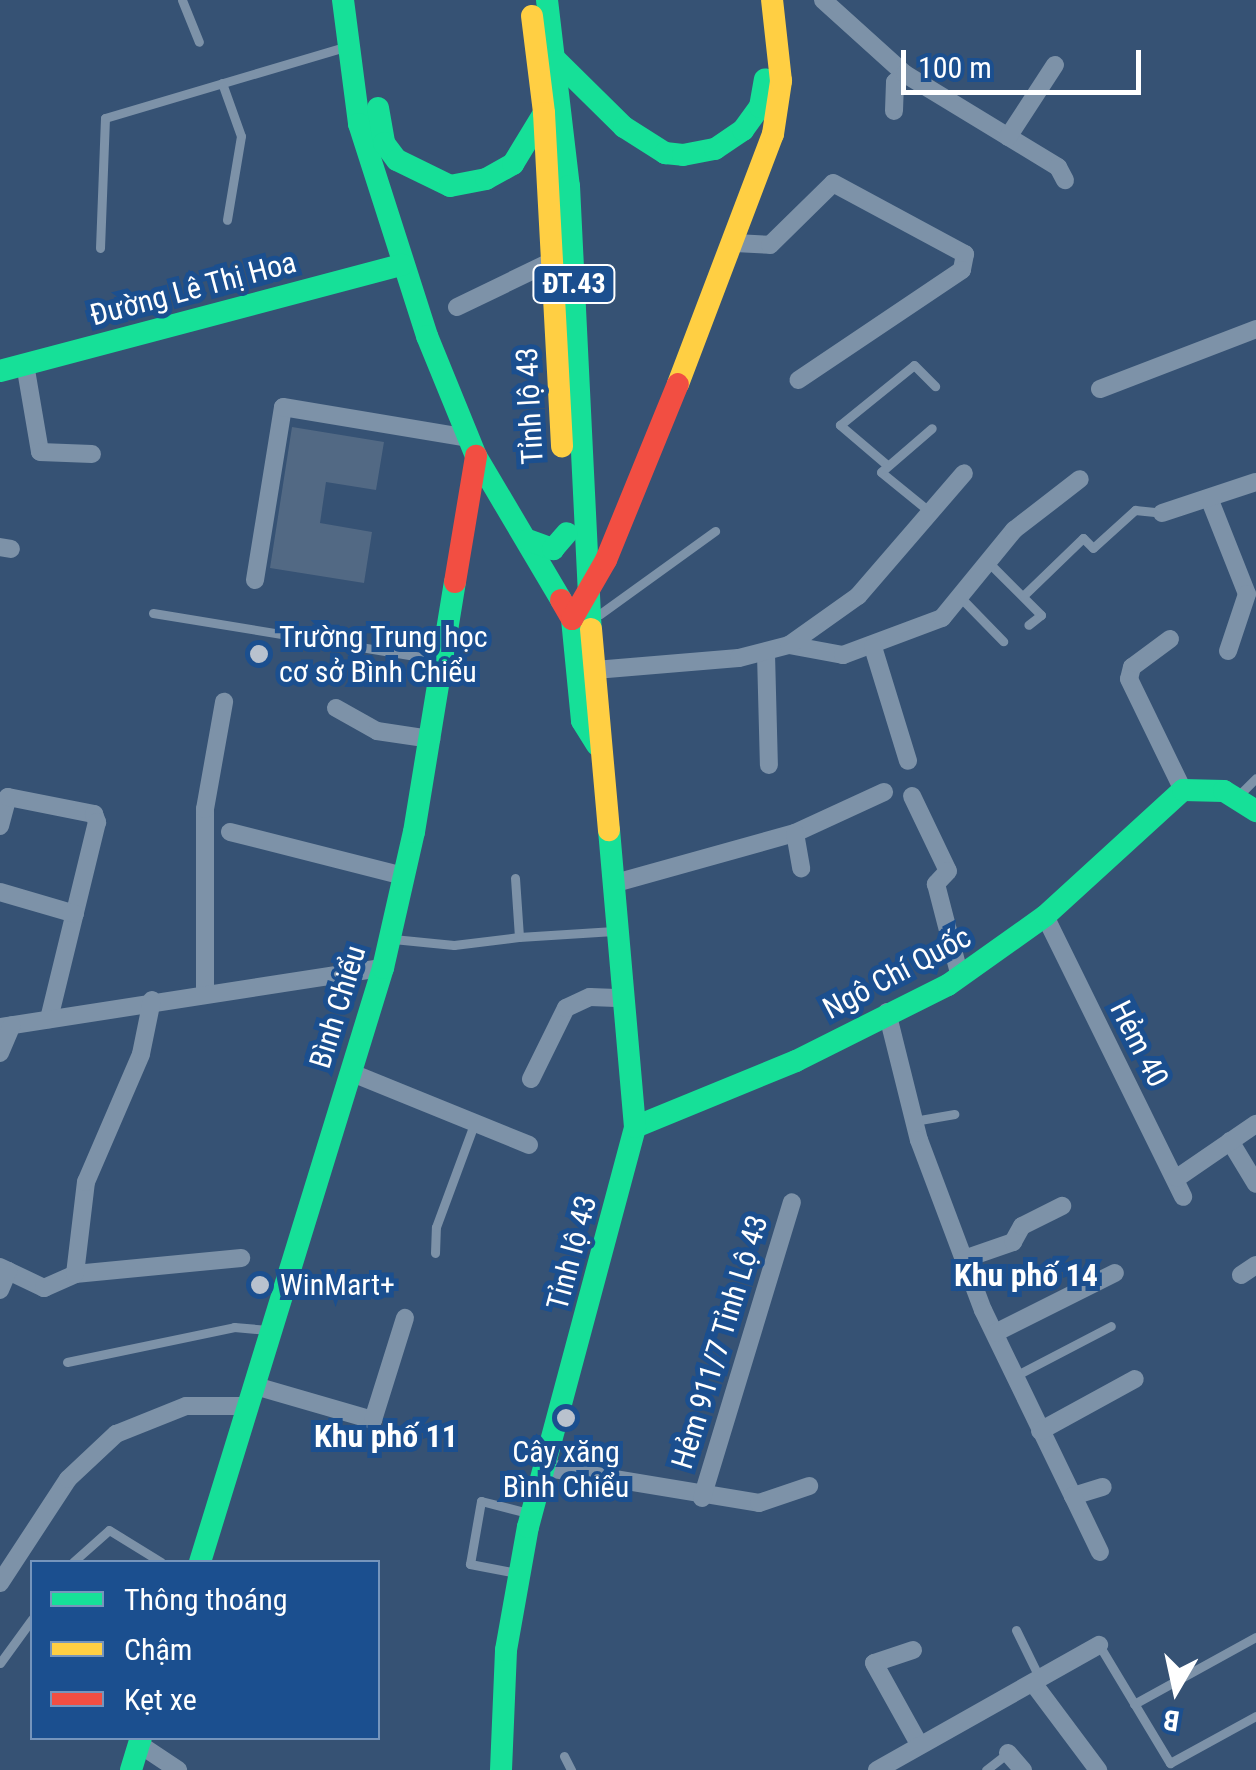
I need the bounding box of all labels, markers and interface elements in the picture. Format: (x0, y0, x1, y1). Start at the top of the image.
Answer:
scale bar (906, 30, 1146, 92)
text: 100 m (918, 50, 992, 85)
street label: Đường Lê Thị Hoa (86, 244, 300, 334)
road number: ĐT.43 (532, 261, 616, 307)
street label: Tỉnh lộ 43 (509, 347, 551, 465)
place label: Trường Trung học cơ sở Bình Chiểu (279, 619, 488, 690)
marker: Trường Trung học cơ sở Bình Chiểu (248, 643, 270, 665)
street label: Ngô Chí Quốc (817, 919, 977, 1027)
street label: Bình Chiểu (302, 941, 374, 1073)
street label: Hẻm 40 (1102, 995, 1176, 1093)
street label: Tỉnh lộ 43 (539, 1192, 605, 1314)
street label: Hẻm 911/7 Tỉnh Lộ 43 (664, 1211, 776, 1473)
district label: Khu phố 14 (954, 1256, 1098, 1294)
place label: WinMart+ (280, 1267, 395, 1303)
marker: WinMart+ (249, 1274, 271, 1296)
marker: Cây xăng Bình Chiểu (555, 1407, 577, 1429)
district label: Khu phố 11 (314, 1417, 458, 1455)
place label: Cây xăng Bình Chiểu (503, 1434, 629, 1504)
legend (30, 1560, 380, 1740)
text: Thông thoáng (124, 1582, 288, 1617)
text: Chậm (124, 1632, 192, 1667)
north arrow (1126, 1640, 1226, 1740)
text: Kẹt xe (124, 1682, 197, 1717)
text: B (1161, 1703, 1182, 1738)

